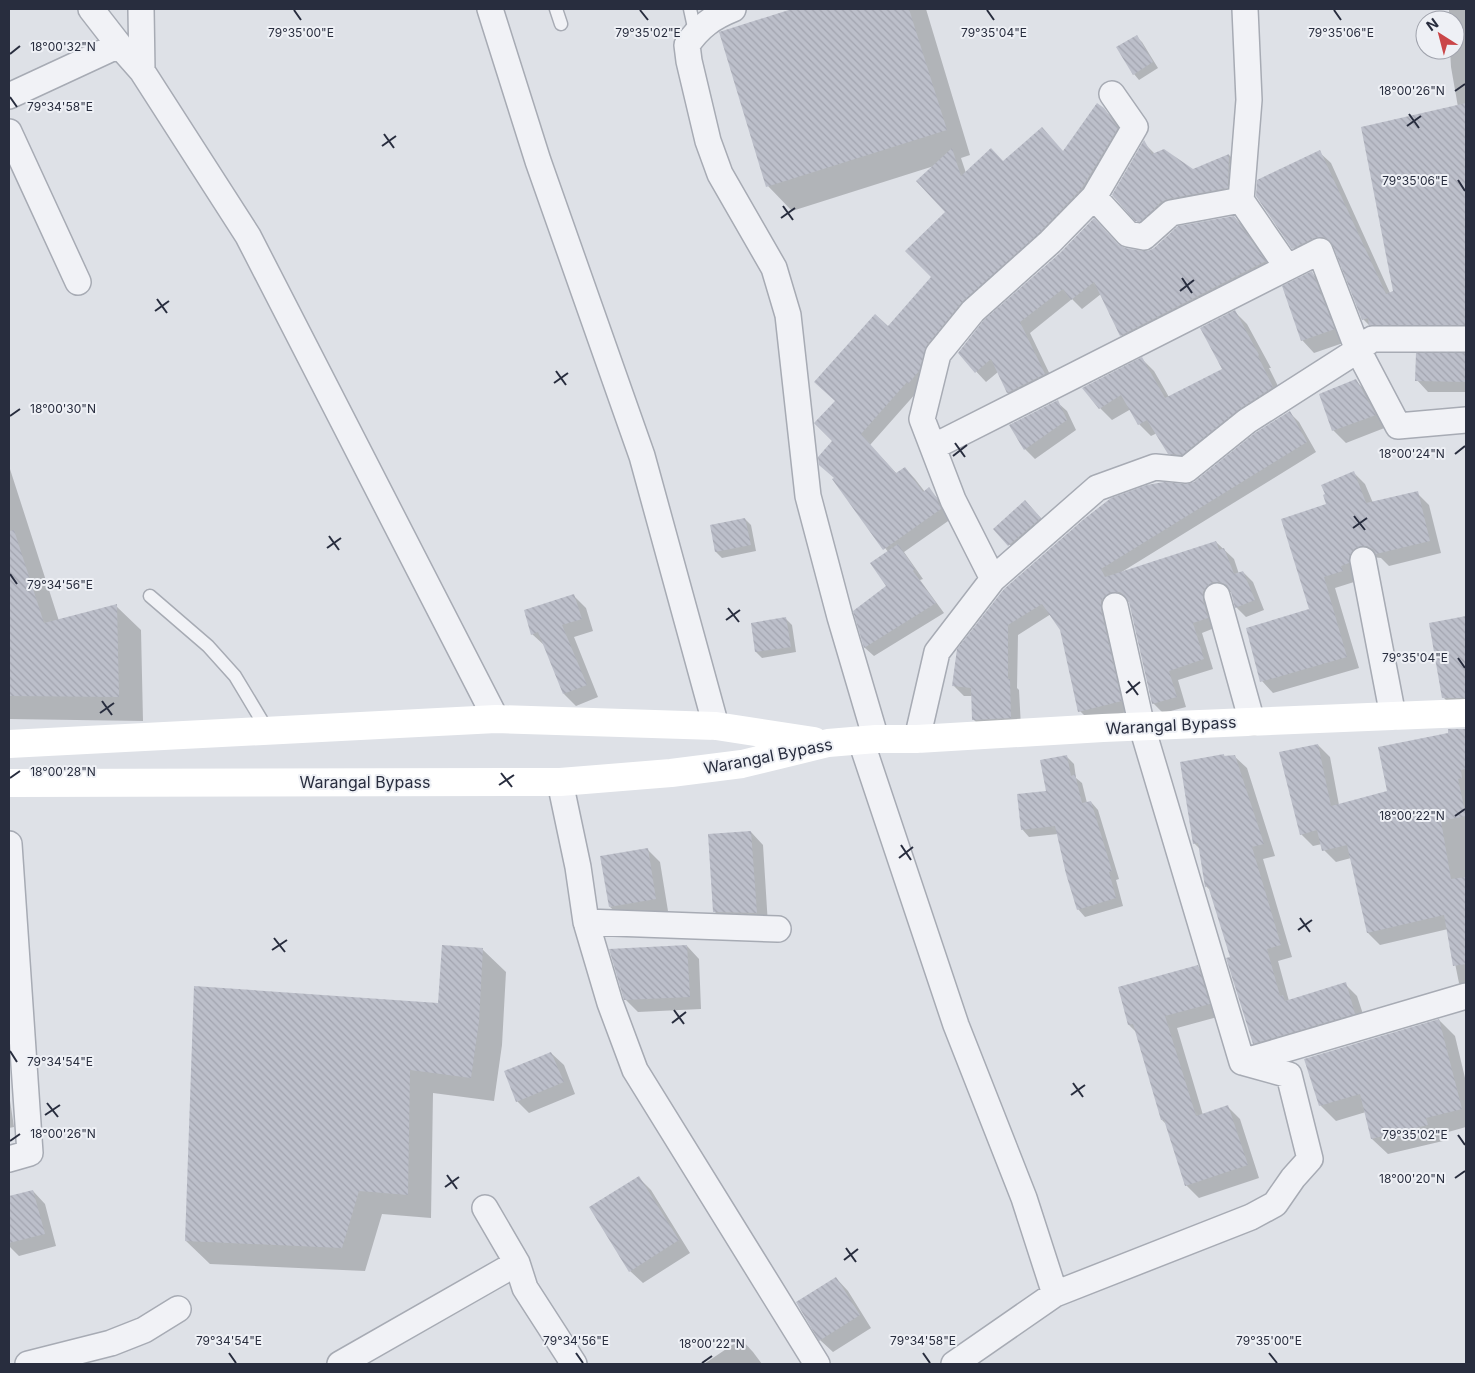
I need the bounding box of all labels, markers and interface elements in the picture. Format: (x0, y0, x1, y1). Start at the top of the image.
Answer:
north arrow (1415, 10, 1465, 60)
text: N (1423, 14, 1441, 34)
text: 79°35'00"E (268, 25, 334, 40)
text: 79°35'02"E (615, 25, 681, 40)
text: 79°35'04"E (961, 25, 1027, 40)
text: 79°35'06"E (1308, 25, 1374, 40)
text: 18°00'32"N (30, 39, 96, 54)
text: 18°00'26"N (1379, 83, 1445, 98)
text: 79°34'58"E (27, 99, 93, 114)
text: 79°35'06"E (1382, 173, 1448, 188)
text: 18°00'30"N (30, 401, 96, 416)
text: 18°00'24"N (1379, 446, 1445, 461)
text: 79°34'56"E (27, 577, 93, 592)
text: 79°35'04"E (1382, 650, 1448, 665)
street label: Warangal Bypass (1105, 712, 1237, 738)
street label: Warangal Bypass (702, 734, 834, 778)
text: 18°00'28"N (30, 764, 96, 779)
street label: Warangal Bypass (300, 772, 430, 792)
text: 18°00'22"N (1379, 808, 1445, 823)
text: 79°34'54"E (27, 1054, 93, 1069)
text: 18°00'26"N (30, 1126, 96, 1141)
text: 79°35'02"E (1382, 1127, 1448, 1142)
text: 18°00'20"N (1379, 1171, 1445, 1186)
text: 79°34'54"E (196, 1333, 262, 1348)
text: 79°34'56"E (543, 1333, 609, 1348)
text: 79°34'58"E (890, 1333, 956, 1348)
text: 79°35'00"E (1236, 1333, 1302, 1348)
text: 18°00'22"N (679, 1336, 745, 1351)

